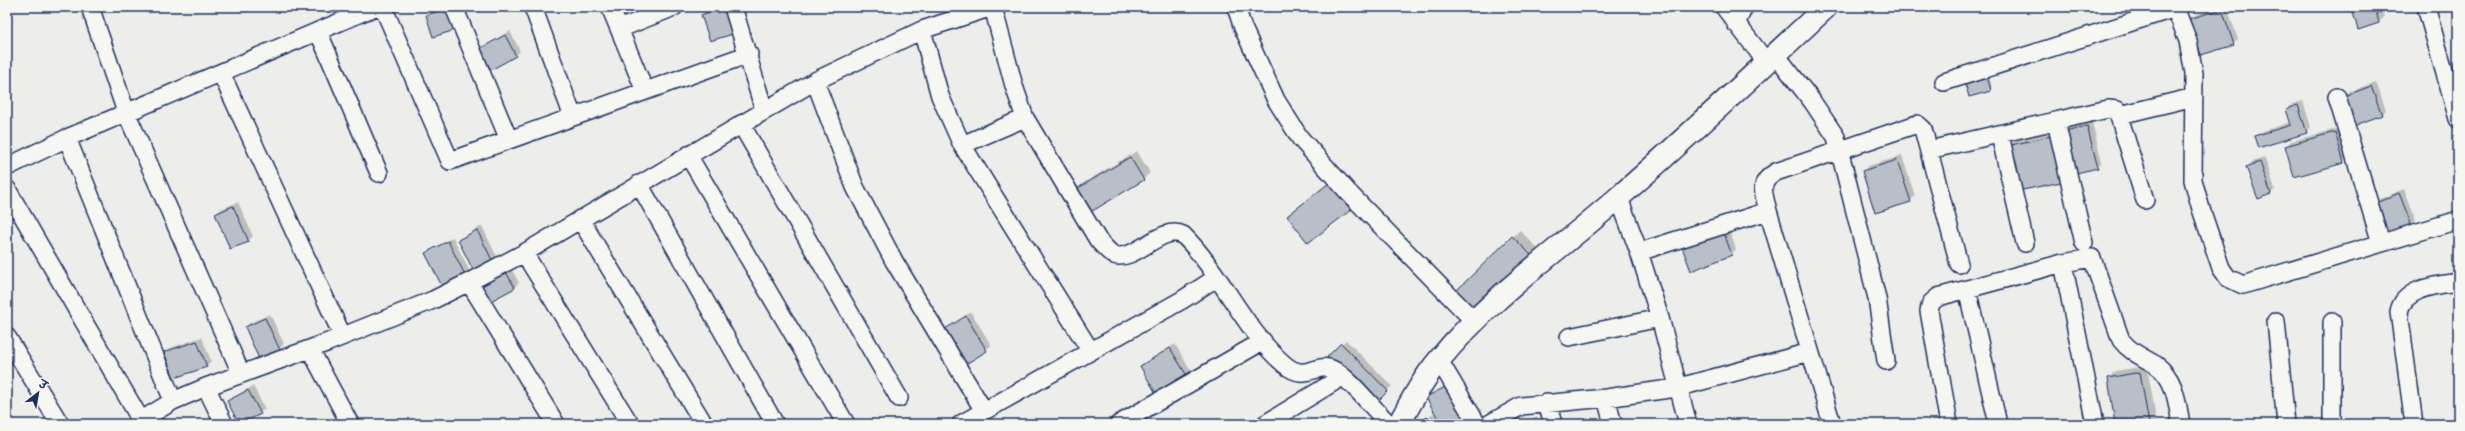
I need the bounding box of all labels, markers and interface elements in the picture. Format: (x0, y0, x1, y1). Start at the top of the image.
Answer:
north arrow (18, 373, 58, 413)
text: उ (35, 376, 51, 394)

